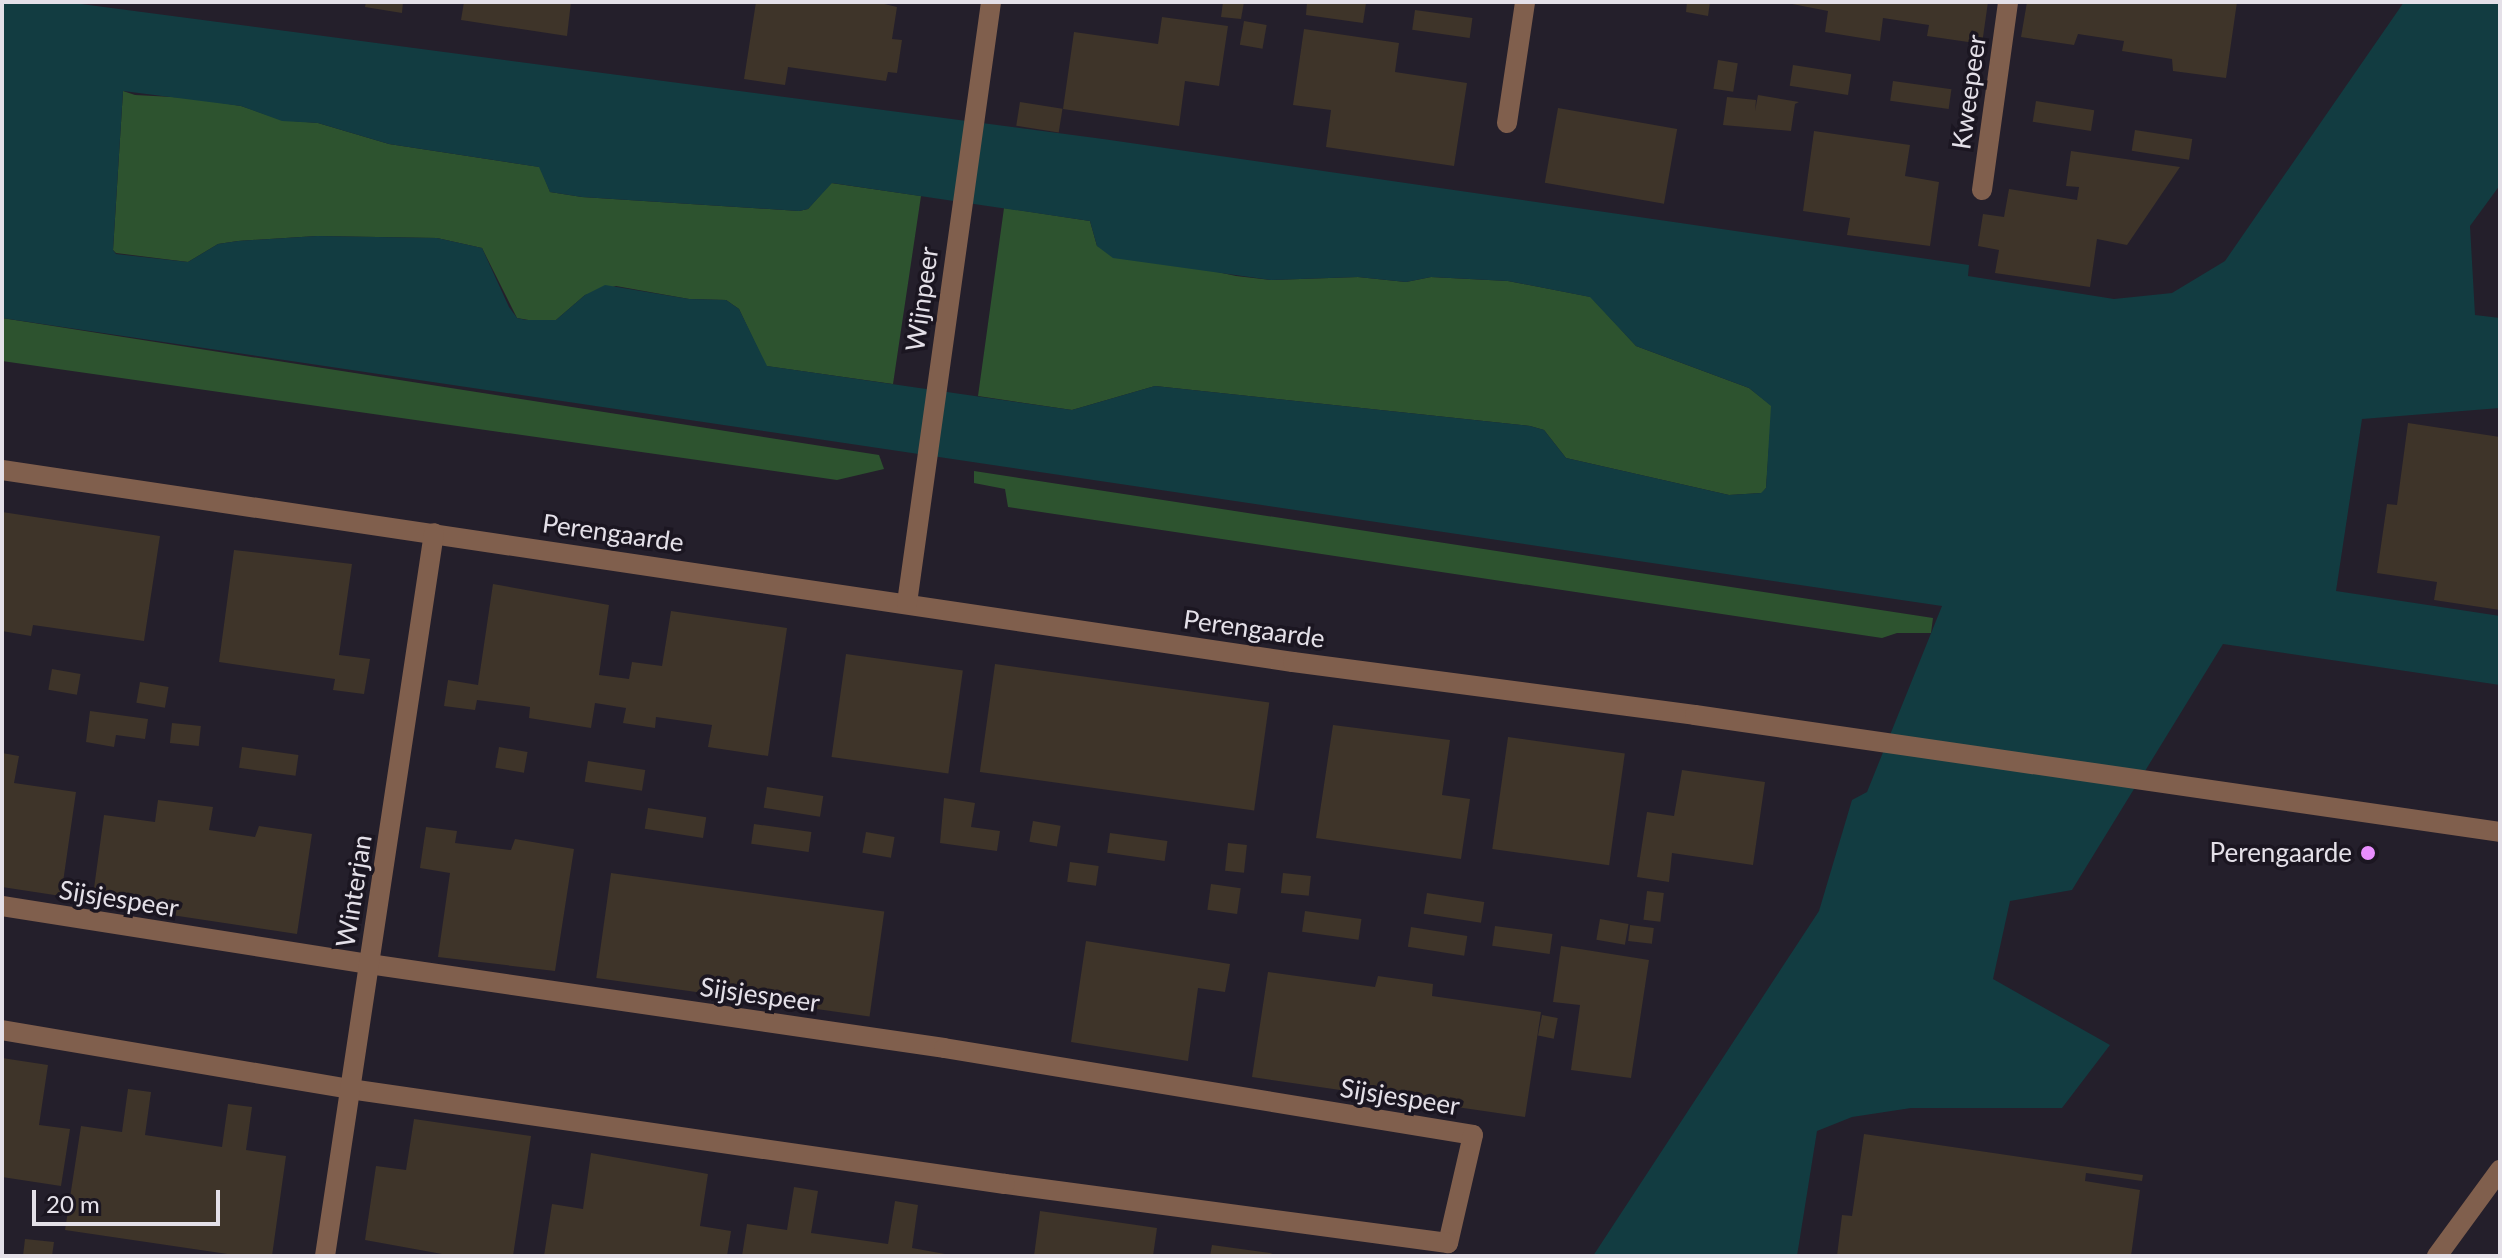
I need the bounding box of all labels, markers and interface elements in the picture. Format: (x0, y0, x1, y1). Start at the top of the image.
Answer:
street label: Kweepeer (1946, 33, 1992, 151)
street label: Wijnpeer (899, 245, 945, 353)
street label: Perengaarde (540, 508, 686, 558)
street label: Perengaarde (1181, 604, 1327, 654)
street label: Winterjan (330, 833, 378, 949)
place label: Perengaarde (2210, 837, 2352, 869)
marker: Perengaarde (2359, 844, 2377, 862)
street label: Sijsjespeer (57, 874, 181, 924)
street label: Sijsjespeer (698, 971, 822, 1019)
street label: Sijsjespeer (1338, 1072, 1462, 1122)
scale bar (36, 1174, 224, 1224)
text: 20 m (46, 1189, 100, 1218)

